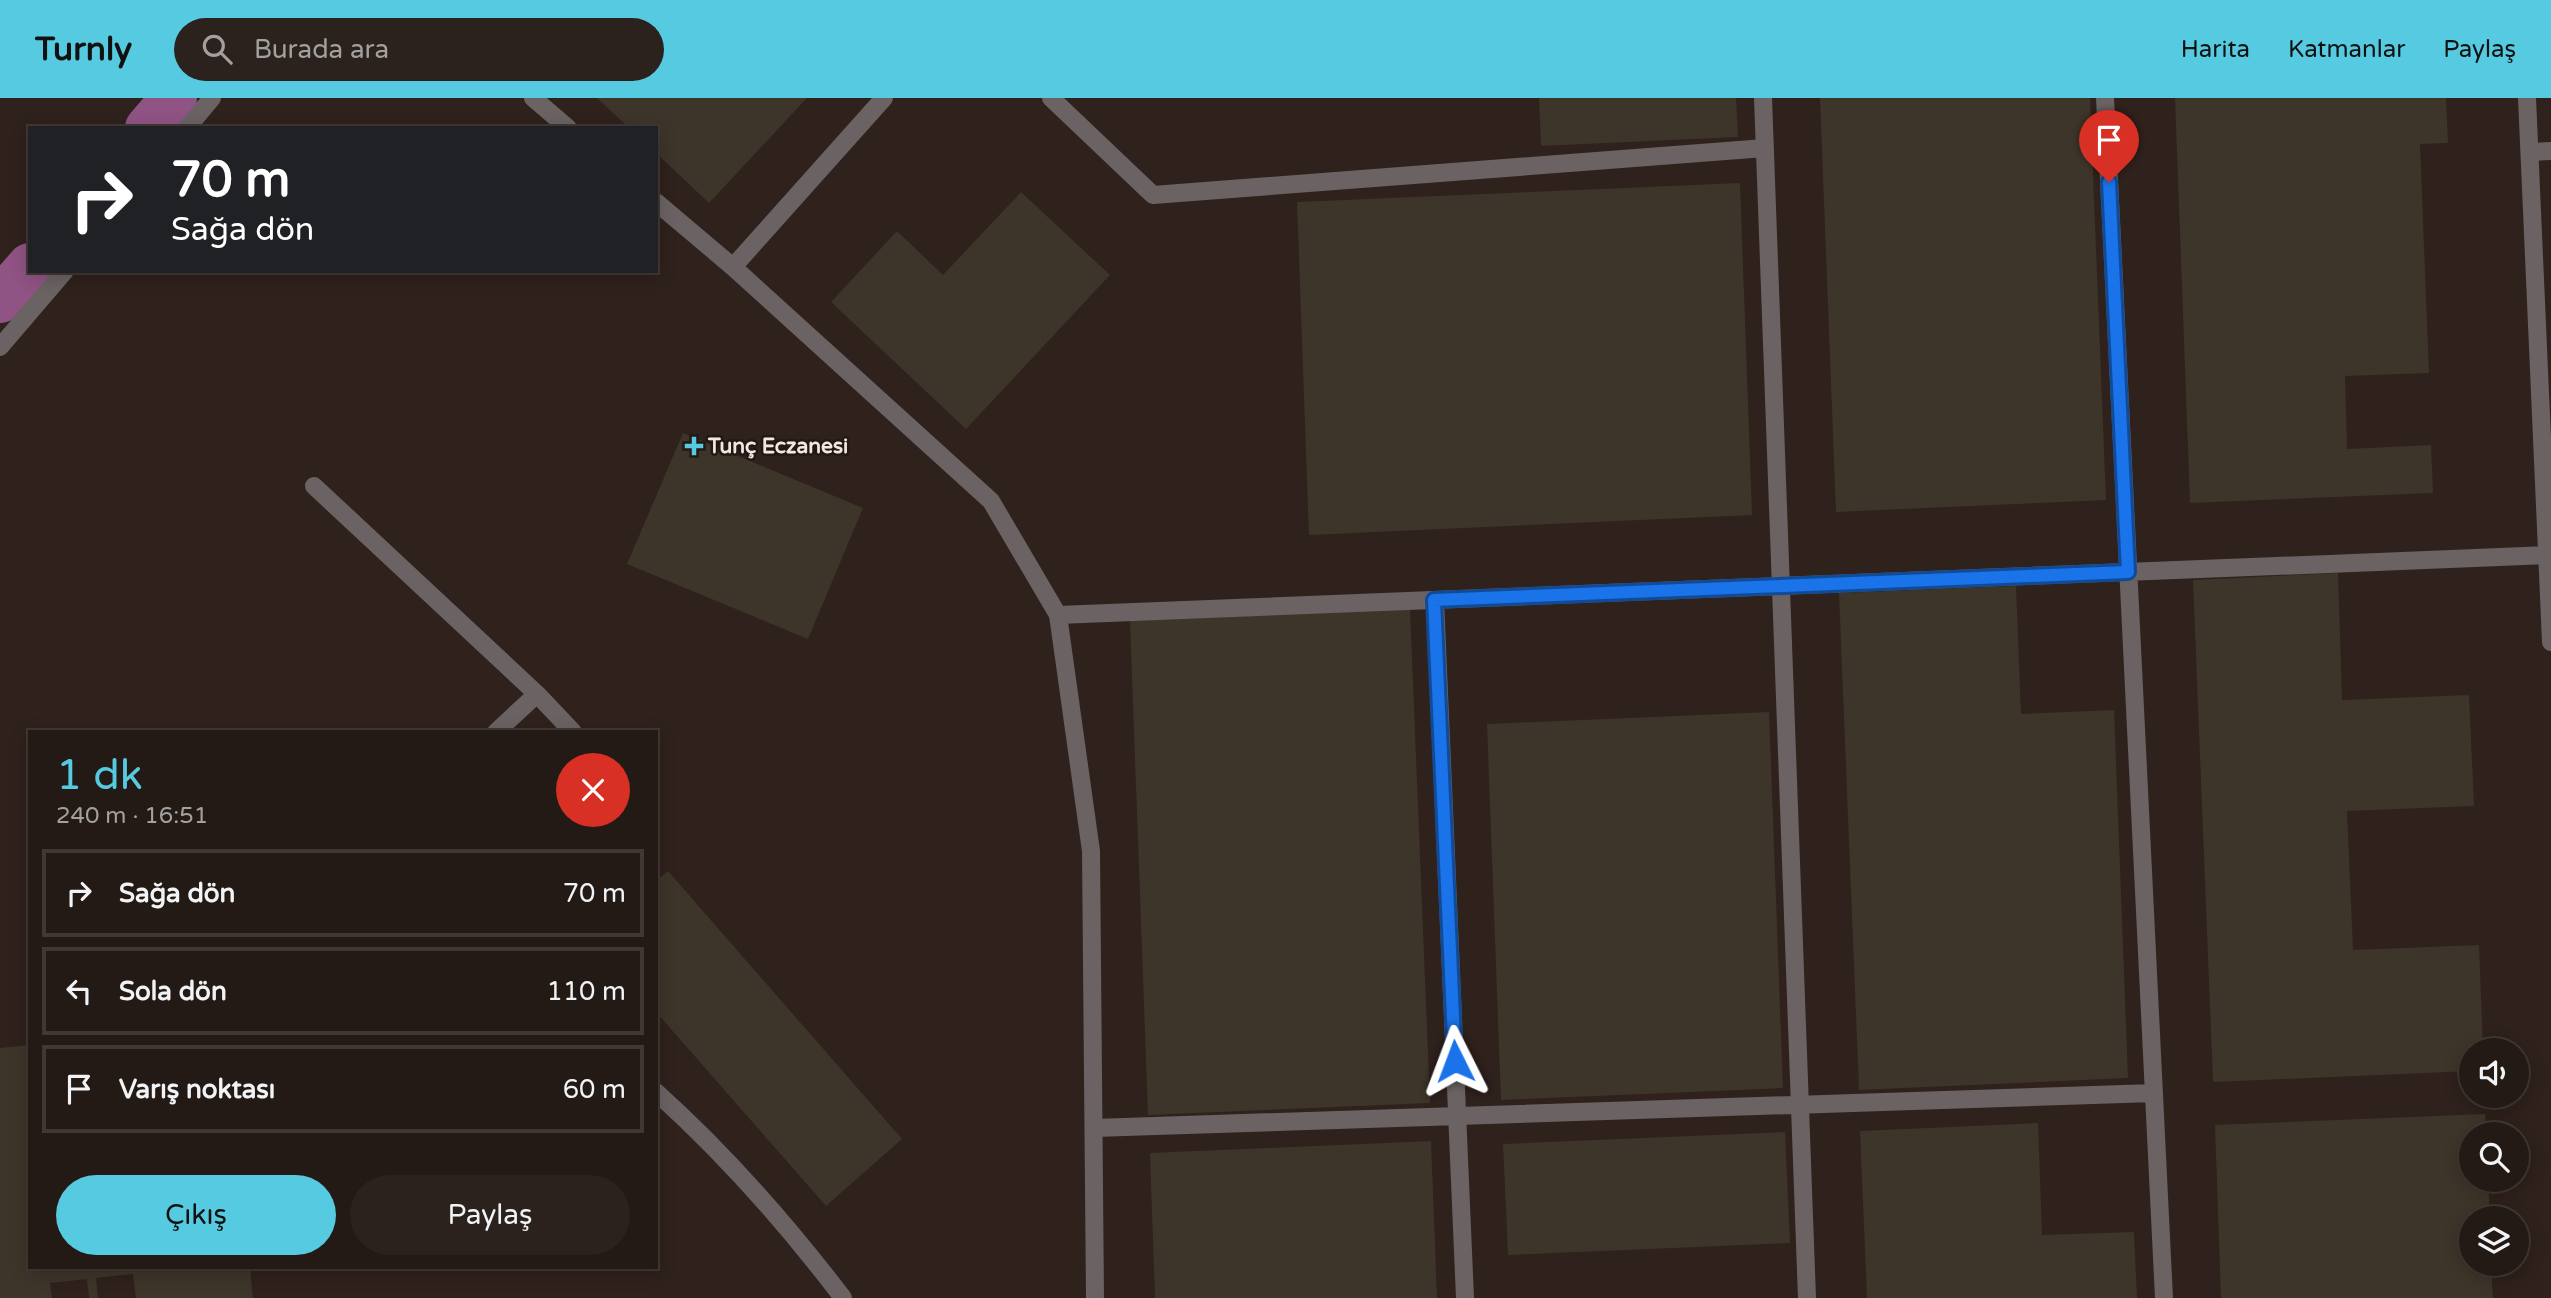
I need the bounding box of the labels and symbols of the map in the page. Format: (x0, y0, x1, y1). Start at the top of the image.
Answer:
pin (2079, 110, 2139, 182)
place label: Tunç Eczanesi (707, 434, 848, 459)
marker: Tunç Eczanesi (686, 438, 702, 454)
position arrow (1418, 1024, 1492, 1098)

